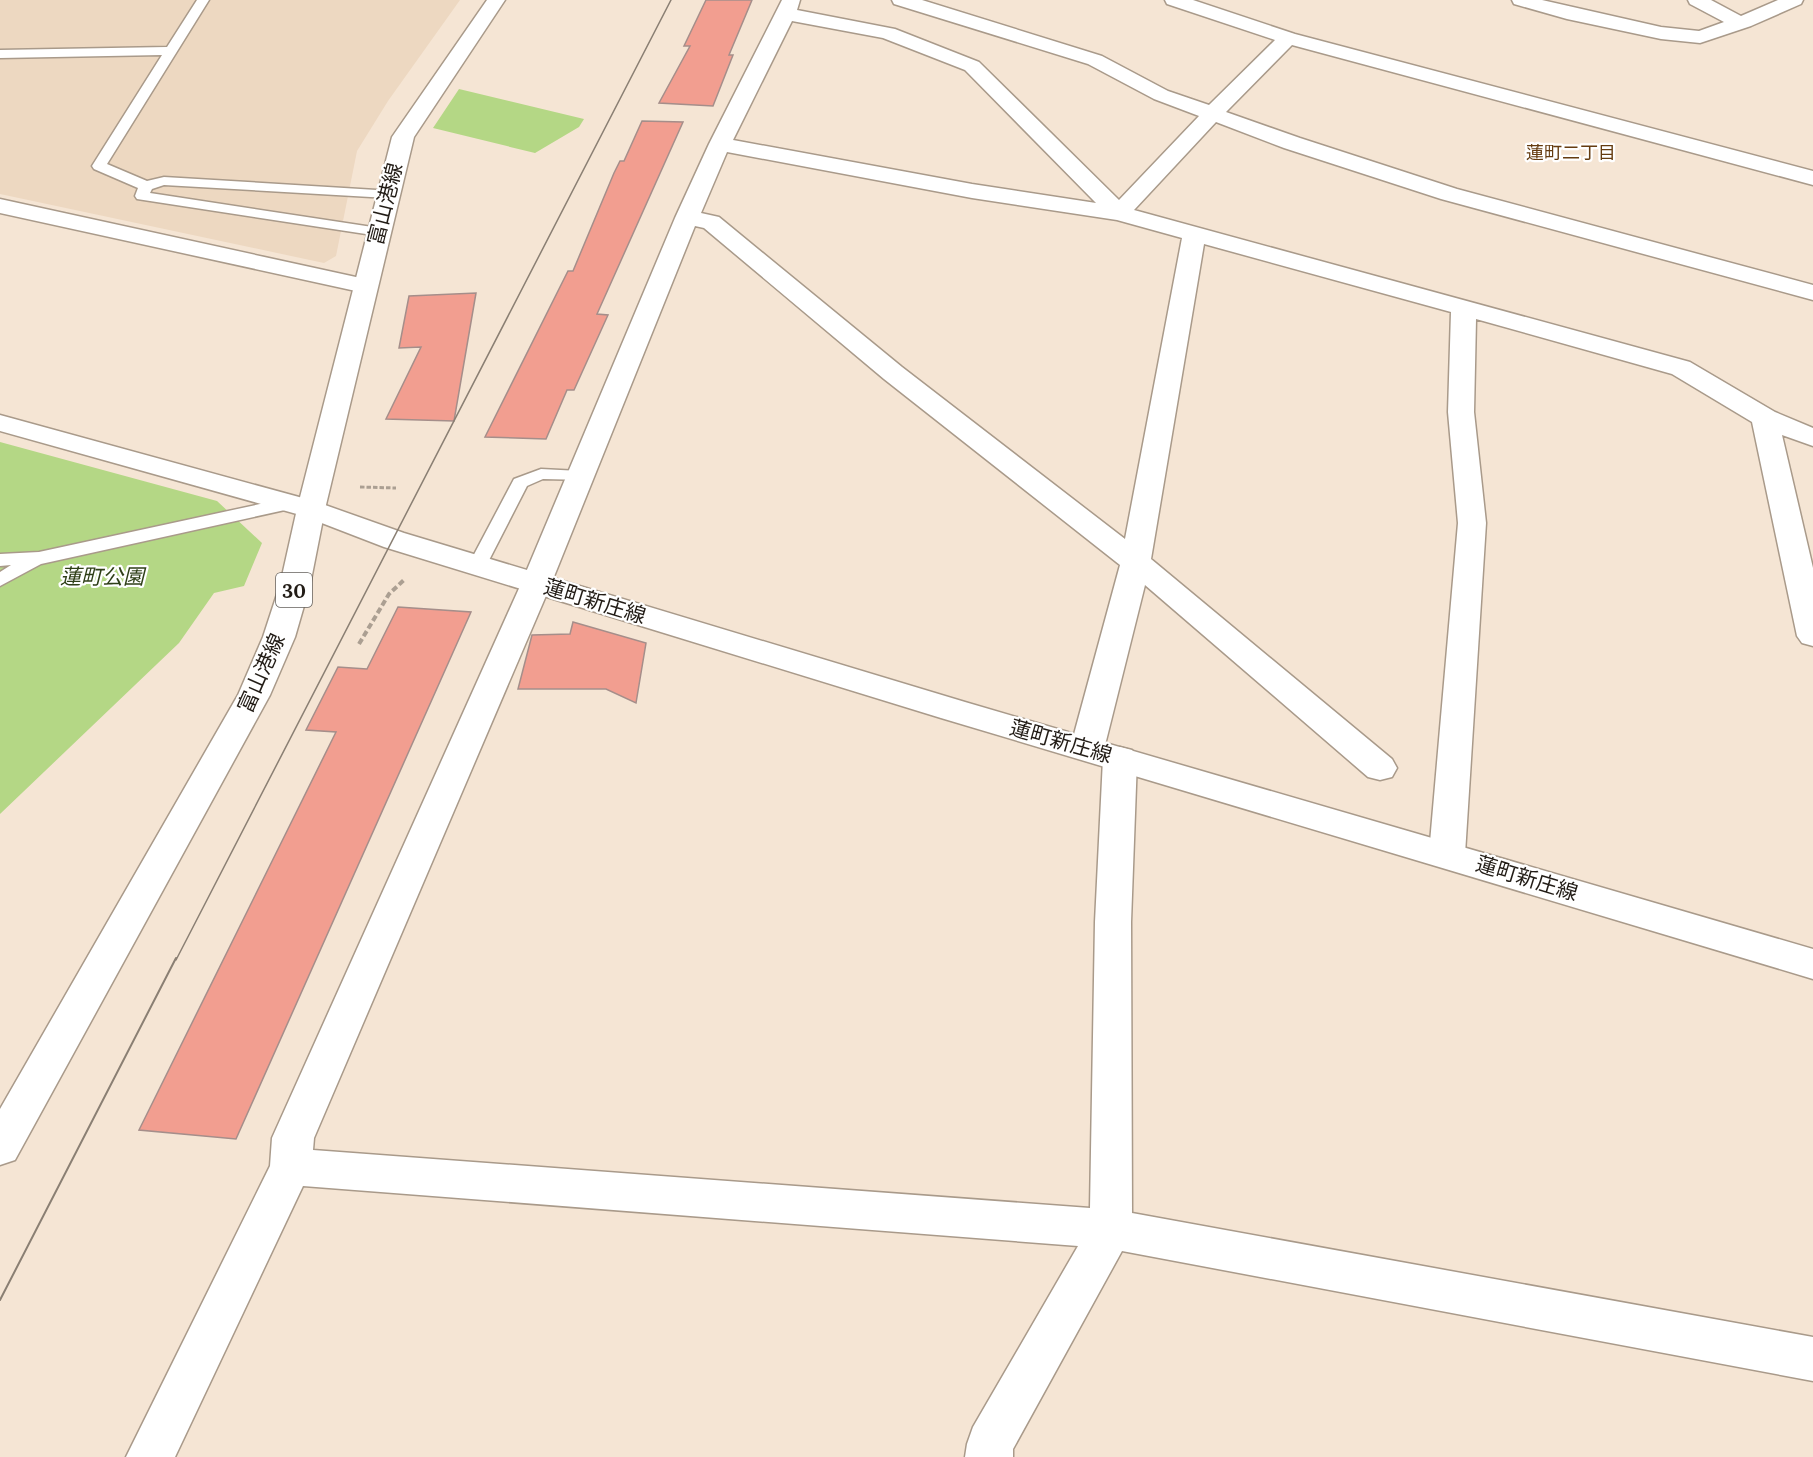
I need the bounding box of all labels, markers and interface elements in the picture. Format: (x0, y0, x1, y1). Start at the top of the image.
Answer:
district label: 蓮町二丁目 (1526, 141, 1616, 164)
street label: 富山港線 (362, 160, 408, 248)
park label: 蓮町公園 (60, 563, 147, 590)
road number: 30 (276, 573, 312, 607)
street label: 蓮町新庄線 (541, 573, 649, 629)
street label: 富山港線 (232, 629, 290, 717)
street label: 蓮町新庄線 (1007, 714, 1115, 768)
street label: 蓮町新庄線 (1473, 850, 1581, 906)

